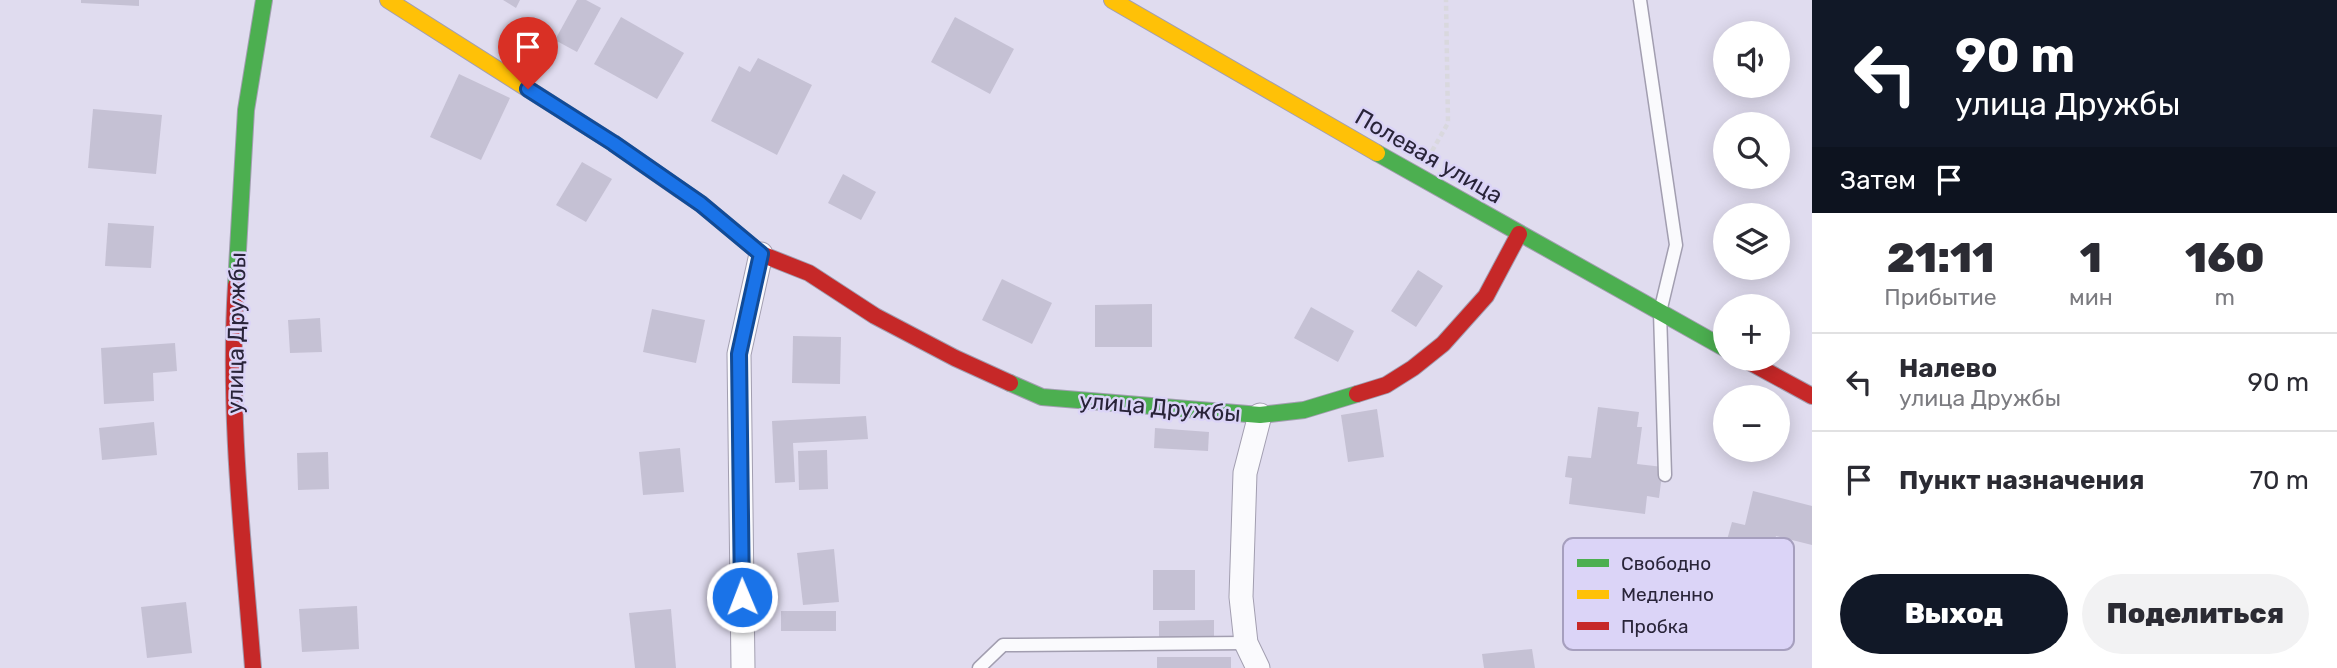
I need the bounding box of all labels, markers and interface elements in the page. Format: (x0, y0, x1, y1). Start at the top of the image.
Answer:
pin (498, 17, 558, 89)
map controls (1713, 21, 1790, 462)
button: sound (1713, 21, 1790, 98)
text: 90 m (1955, 26, 2075, 84)
icon: arrive (509, 28, 547, 66)
icon: left (1840, 28, 1931, 119)
text: улица Дружбы (1955, 85, 2180, 123)
street label: Полевая улица (1350, 102, 1508, 210)
button: search (1713, 112, 1790, 189)
icon: arrive (1930, 161, 1968, 199)
text: Затем (1840, 165, 1916, 196)
button: layers (1713, 203, 1790, 280)
text: 21:11 (1887, 233, 1994, 283)
text: 1 (2080, 233, 2102, 283)
text: 160 (2185, 233, 2265, 283)
street label: улица Дружбы (221, 252, 251, 414)
text: Прибытие (1884, 283, 1997, 311)
text: мин (2069, 283, 2113, 311)
text: m (2215, 283, 2235, 311)
button: + (1713, 294, 1790, 371)
text: Налево (1899, 353, 1997, 384)
icon: left (1840, 363, 1878, 401)
text: 90 m (2248, 367, 2309, 398)
text: улица Дружбы (1899, 384, 2061, 412)
button: − (1713, 385, 1790, 462)
street label: улица Дружбы (1078, 386, 1242, 428)
icon: arrive (1840, 461, 1878, 499)
text: Пункт назначения (1899, 465, 2144, 496)
text: 70 m (2250, 465, 2309, 496)
legend (1563, 538, 1794, 650)
text: Свободно (1621, 552, 1711, 575)
position arrow (705, 560, 779, 634)
button: Выход (1840, 574, 2068, 654)
button: Поделиться (2082, 574, 2309, 654)
text: Медленно (1621, 583, 1714, 606)
text: Пробка (1621, 615, 1689, 638)

